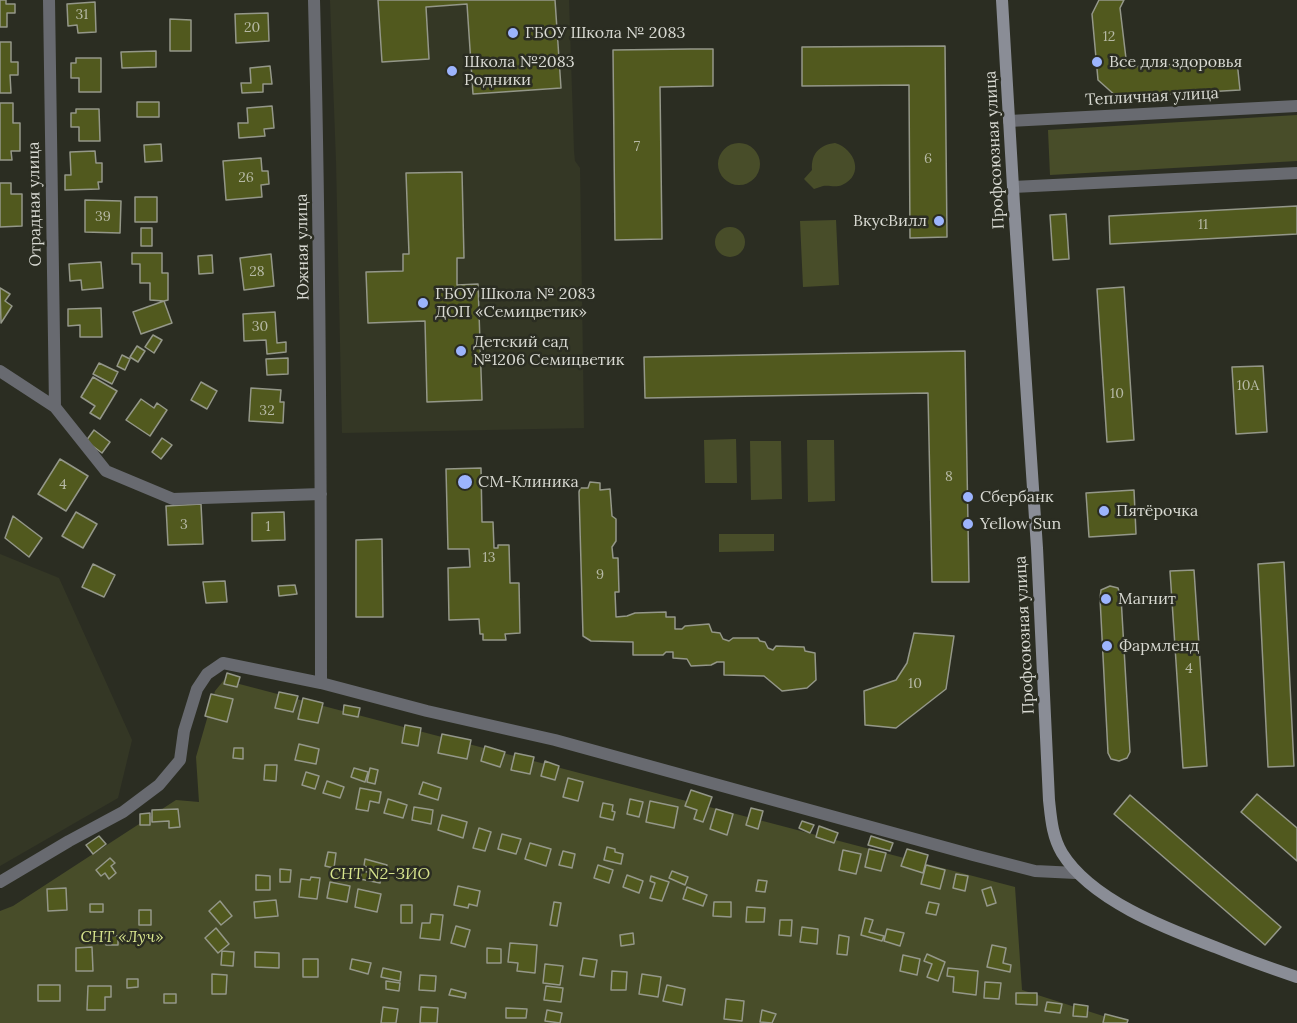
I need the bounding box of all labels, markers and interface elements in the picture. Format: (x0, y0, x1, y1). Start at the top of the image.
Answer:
house number: 31 (76, 7, 88, 23)
house number: 20 (244, 20, 260, 36)
place label: ГБОУ Школа № 2083 (525, 23, 685, 43)
marker: ГБОУ Школа № 2083 (506, 26, 520, 40)
house number: 12 (1103, 29, 1115, 45)
place label: Школа №2083 Родники (464, 52, 575, 90)
place label: Все для здоровья (1109, 52, 1242, 72)
marker: Все для здоровья (1090, 55, 1104, 69)
marker: Школа №2083 Родники (445, 64, 459, 78)
street label: Профсоюзная улица (981, 70, 1009, 230)
street label: Тепличная улица (1085, 84, 1219, 110)
house number: 7 (634, 139, 640, 155)
street label: Отрадная улица (24, 141, 46, 267)
house number: 6 (924, 151, 932, 167)
house number: 26 (238, 170, 254, 186)
street label: Южная улица (292, 193, 314, 301)
house number: 39 (95, 209, 111, 225)
place label: ВкусВилл (853, 211, 927, 231)
marker: ВкусВилл (932, 214, 946, 228)
house number: 11 (1198, 217, 1208, 233)
house number: 28 (249, 264, 265, 280)
place label: ГБОУ Школа № 2083 ДОП «Семицветик» (435, 284, 595, 322)
marker: ГБОУ Школа № 2083 ДОП «Семицветик» (416, 296, 430, 310)
house number: 30 (252, 319, 268, 335)
place label: Детский сад №1206 Семицветик (473, 332, 624, 370)
marker: Детский сад №1206 Семицветик (454, 344, 468, 358)
house number: 10А (1237, 378, 1259, 394)
house number: 10 (1110, 386, 1124, 402)
house number: 32 (259, 403, 275, 419)
house number: 8 (945, 469, 953, 485)
place label: СМ-Клиника (478, 472, 579, 492)
marker: СМ-Клиника (456, 473, 474, 491)
house number: 4 (59, 477, 67, 493)
place label: Сбербанк (980, 487, 1054, 507)
marker: Сбербанк (961, 490, 975, 504)
place label: Пятёрочка (1116, 501, 1198, 521)
marker: Пятёрочка (1097, 504, 1111, 518)
place label: Yellow Sun (980, 514, 1061, 534)
house number: 3 (180, 517, 188, 533)
marker: Yellow Sun (961, 517, 975, 531)
house number: 1 (265, 519, 271, 535)
house number: 13 (483, 550, 495, 566)
street label: Профсоюзная улица (1011, 555, 1039, 715)
house number: 9 (596, 567, 604, 583)
place label: Магнит (1118, 589, 1176, 609)
marker: Магнит (1099, 592, 1113, 606)
place label: Фармленд (1119, 636, 1199, 656)
marker: Фармленд (1100, 639, 1114, 653)
house number: 4 (1185, 661, 1193, 677)
house number: 10 (908, 676, 922, 692)
park label: СНТ N2-ЗИО (330, 864, 430, 884)
park label: СНТ «Луч» (81, 927, 163, 947)

